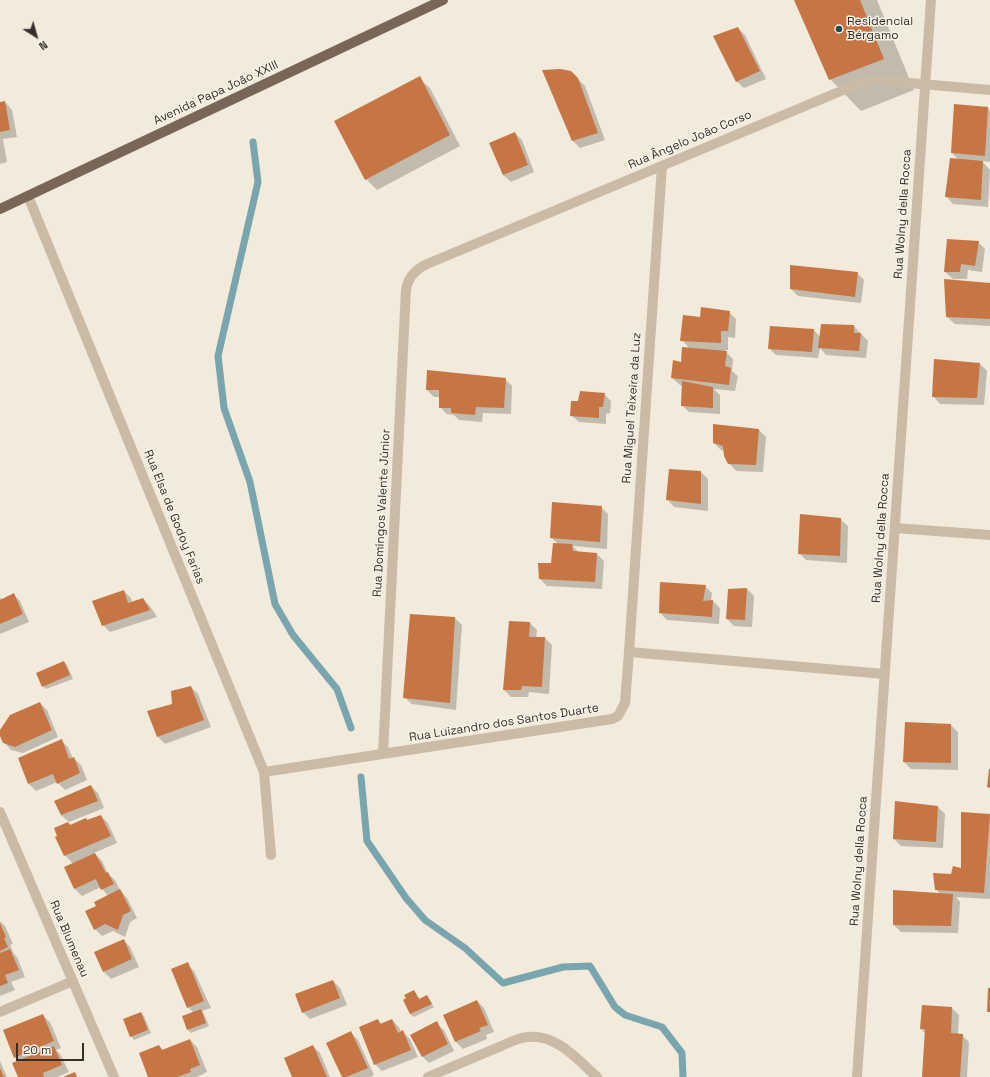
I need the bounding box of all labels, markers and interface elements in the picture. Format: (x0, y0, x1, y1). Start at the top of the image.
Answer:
place label: Residencial Bérgamo (847, 15, 913, 43)
north arrow (16, 16, 56, 56)
marker: Residencial Bérgamo (834, 24, 844, 34)
text: N (36, 38, 50, 53)
street label: Avenida Papa João XXIII (151, 58, 281, 128)
street label: Rua Ângelo João Corso (626, 107, 754, 173)
street label: Rua Wolny della Rocca (891, 149, 915, 279)
street label: Rua Miguel Teixeira da Luz (620, 332, 644, 484)
street label: Rua Domingos Valente Júnior (370, 429, 394, 597)
street label: Rua Elsa de Godoy Farias (140, 448, 208, 586)
street label: Rua Wolny della Rocca (869, 473, 893, 603)
street label: Rua Luizandro dos Santos Duarte (408, 701, 600, 745)
street label: Rua Wolny della Rocca (847, 796, 871, 926)
street label: Rua Blumenau (46, 898, 92, 980)
scale bar (18, 1035, 86, 1061)
text: 20 m (23, 1042, 51, 1058)

